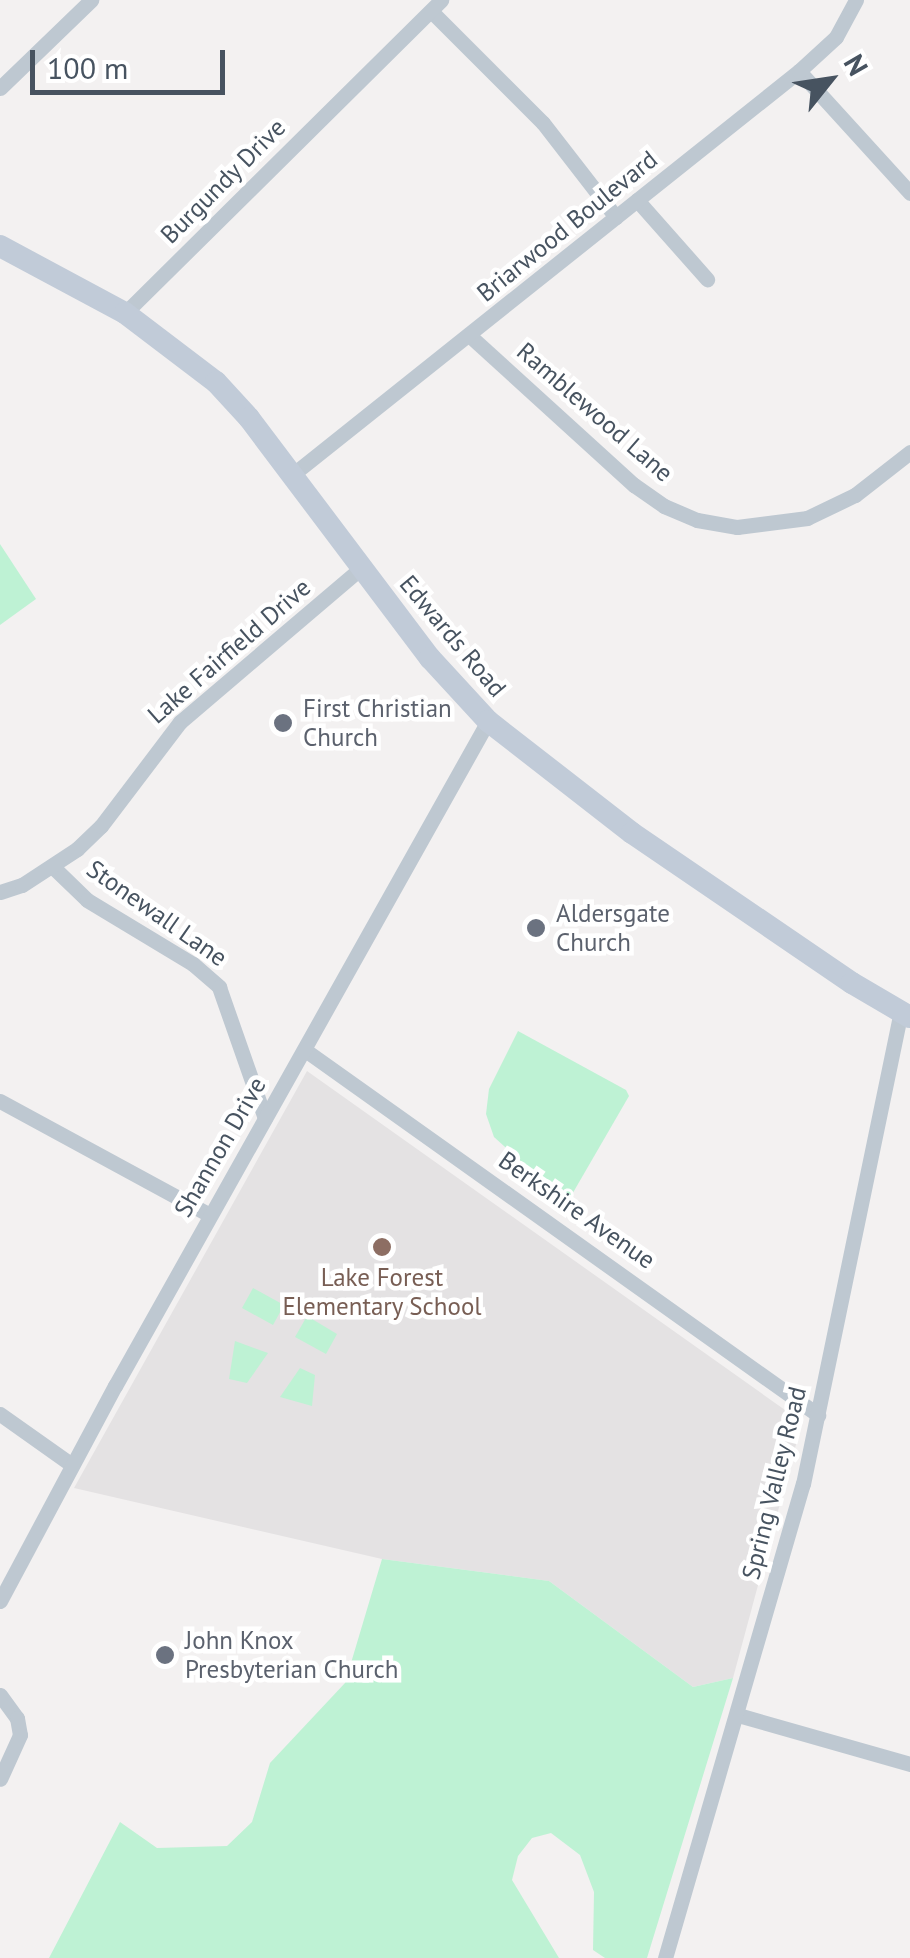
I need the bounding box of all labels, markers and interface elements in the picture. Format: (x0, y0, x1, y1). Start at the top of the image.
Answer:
scale bar (35, 30, 230, 92)
north arrow (780, 30, 880, 130)
text: 100 m (47, 48, 128, 87)
text: N (836, 48, 877, 82)
street label: Burgundy Drive (154, 112, 292, 250)
street label: Briarwood Boulevard (471, 144, 663, 308)
street label: Ramblewood Lane (511, 336, 679, 488)
street label: Edwards Road (393, 569, 513, 703)
street label: Lake Fairfield Drive (141, 572, 317, 730)
place label: First Christian Church (303, 694, 452, 753)
marker: First Christian Church (272, 712, 294, 734)
street label: Stonewall Lane (81, 854, 233, 972)
place label: Aldersgate Church (556, 899, 670, 958)
marker: Aldersgate Church (525, 917, 547, 939)
street label: Shannon Drive (168, 1072, 272, 1222)
street label: Berkshire Avenue (493, 1145, 661, 1275)
marker: Lake Forest Elementary School (371, 1236, 393, 1258)
place label: Lake Forest Elementary School (282, 1263, 482, 1322)
street label: Spring Valley Road (735, 1383, 813, 1583)
place label: John Knox Presbyterian Church (185, 1626, 398, 1685)
marker: John Knox Presbyterian Church (154, 1644, 176, 1666)

